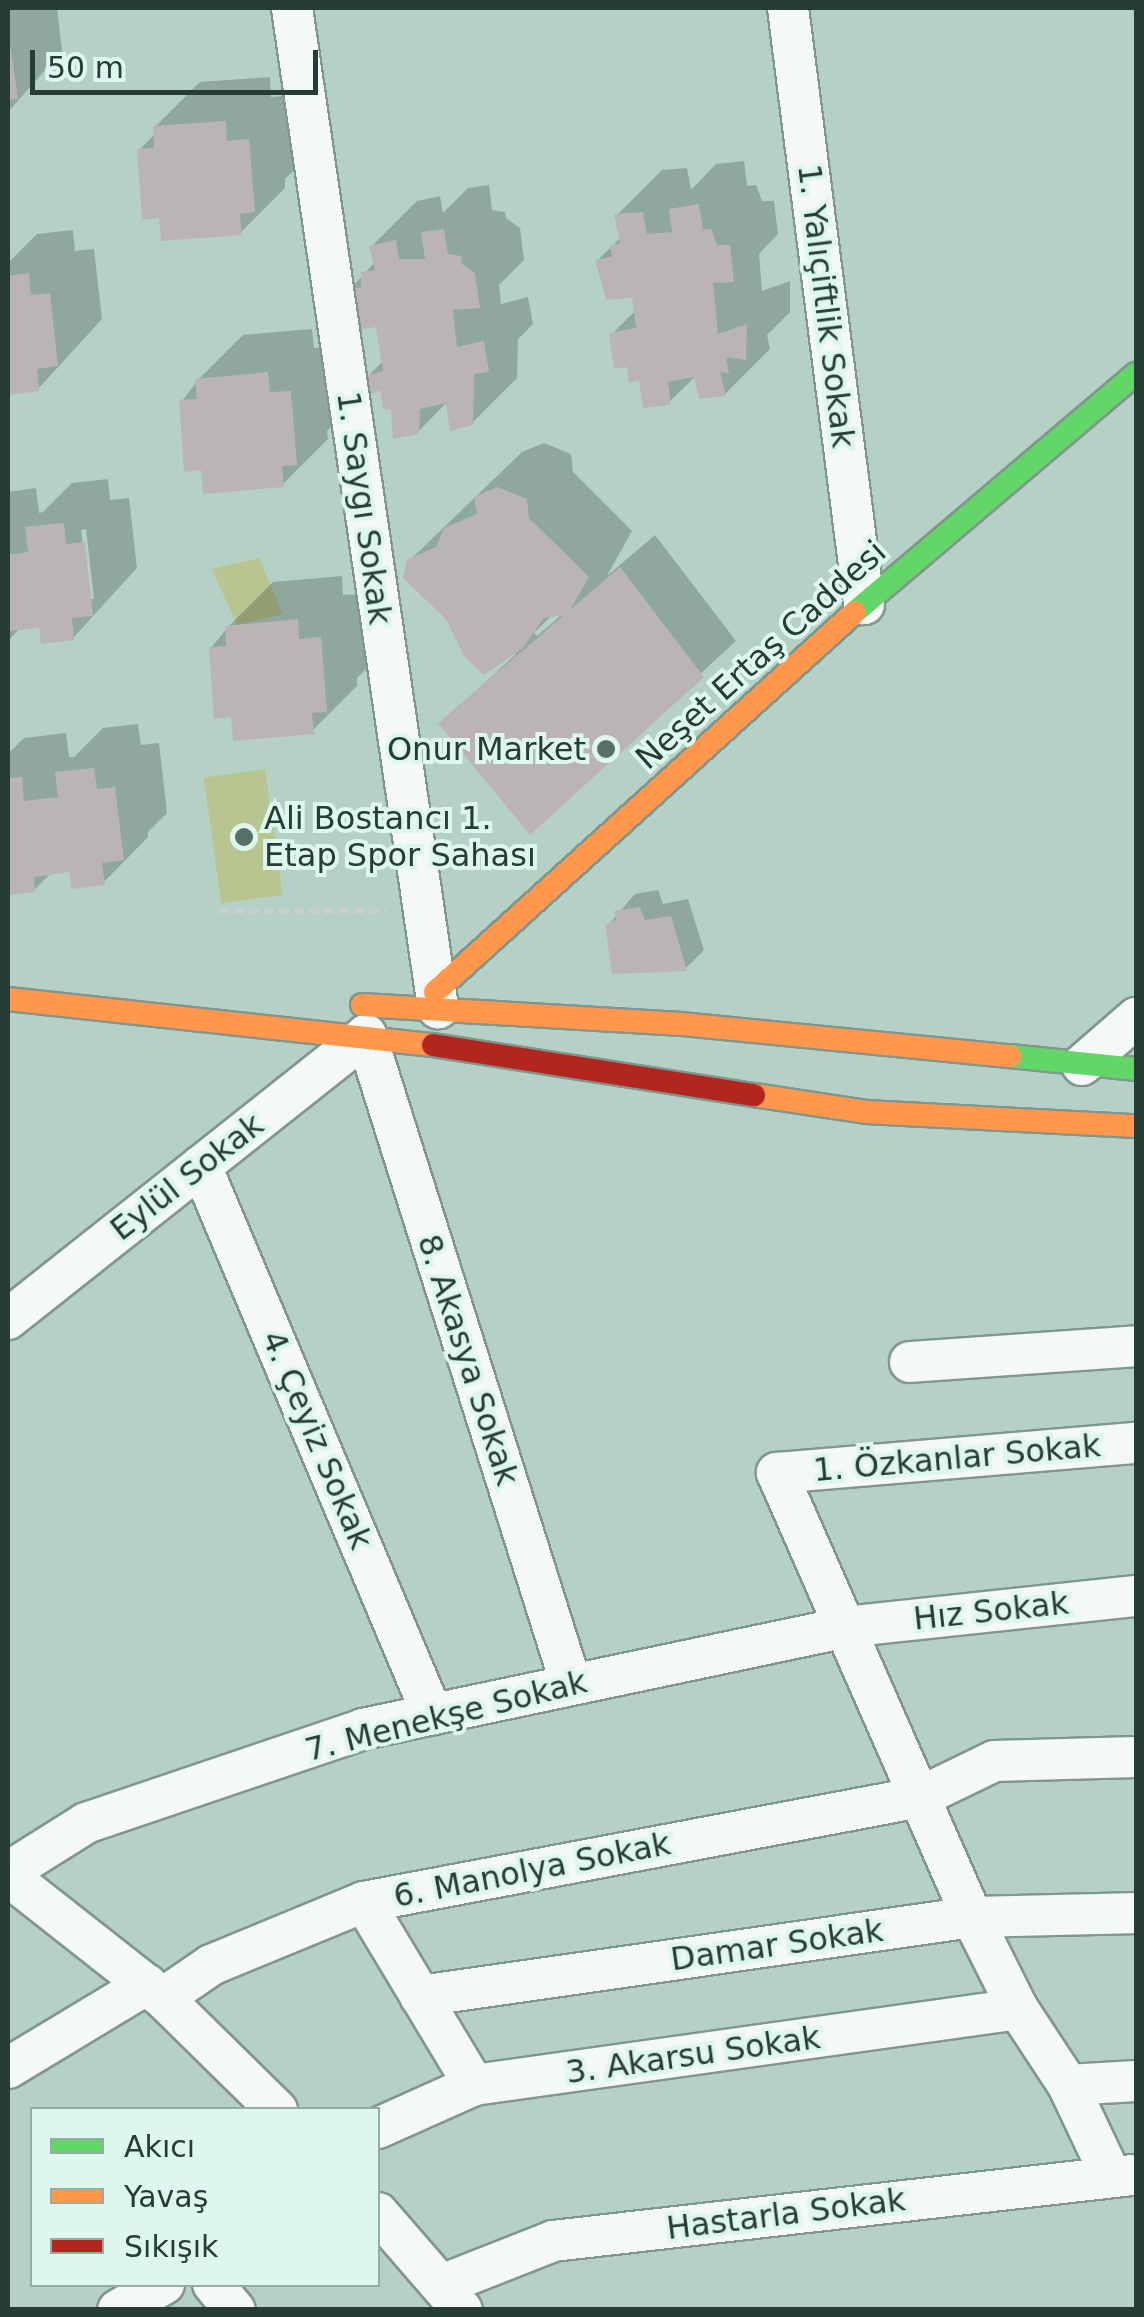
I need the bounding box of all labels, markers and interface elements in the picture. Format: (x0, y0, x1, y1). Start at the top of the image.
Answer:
scale bar (35, 30, 322, 92)
text: 50 m (47, 50, 124, 85)
street label: 1. Yalıçiftlik Sokak (790, 162, 862, 450)
street label: 1. Saygı Sokak (329, 389, 399, 627)
street label: Neşet Ertaş Caddesi (628, 533, 894, 777)
place label: Onur Market (387, 730, 586, 768)
marker: Onur Market (595, 738, 617, 760)
place label: Ali Bostancı 1. Etap Spor Sahası (264, 800, 536, 875)
marker: Ali Bostancı 1. Etap Spor Sahası (233, 826, 255, 848)
street label: Eylül Sokak (103, 1105, 271, 1249)
street label: 8. Akasya Sokak (409, 1230, 527, 1490)
street label: 4. Çeyiz Sokak (254, 1325, 380, 1555)
street label: 1. Özkanlar Sokak (812, 1426, 1102, 1490)
street label: Hız Sokak (911, 1584, 1071, 1638)
street label: 7. Menekşe Sokak (301, 1662, 591, 1770)
street label: 6. Manolya Sokak (390, 1824, 674, 1916)
street label: Damar Sokak (668, 1911, 886, 1979)
street label: 3. Akarsu Sokak (563, 2018, 823, 2092)
legend (30, 2107, 380, 2287)
text: Akıcı (124, 2129, 195, 2164)
text: Yavaş (124, 2179, 208, 2214)
street label: Hastarla Sokak (664, 2180, 908, 2248)
text: Sıkışık (124, 2229, 218, 2264)

